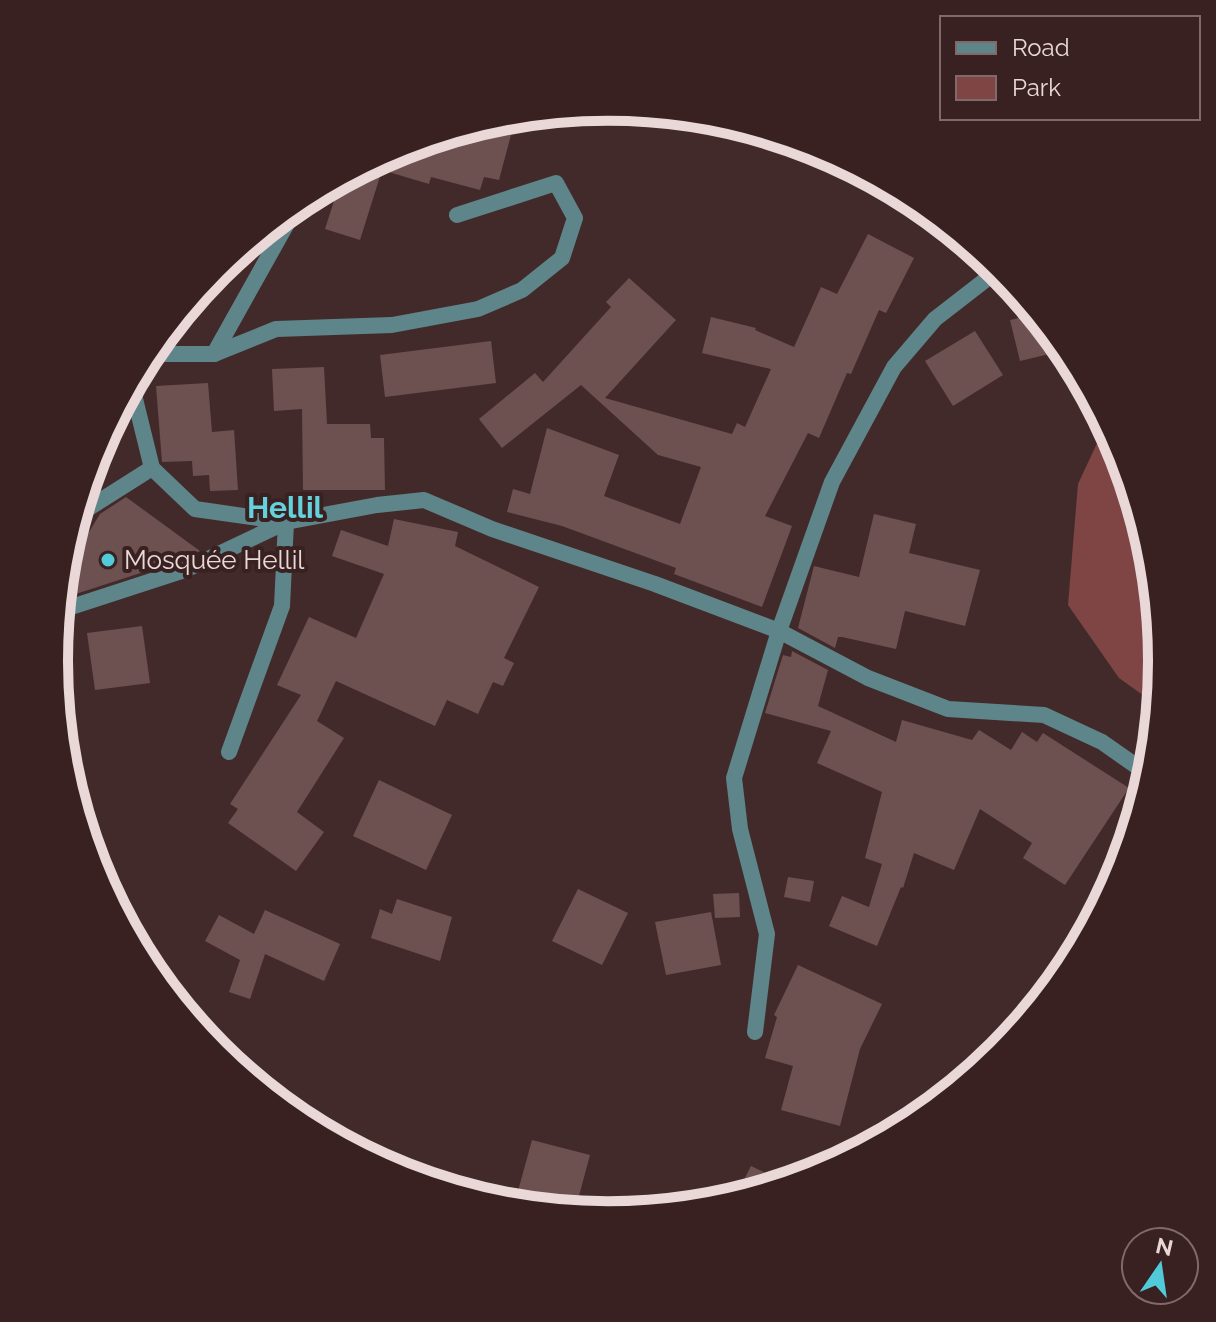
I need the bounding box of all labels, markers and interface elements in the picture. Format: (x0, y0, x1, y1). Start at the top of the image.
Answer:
legend (940, 16, 1200, 120)
text: Road (1012, 33, 1070, 62)
text: Park (1012, 73, 1061, 102)
district label: Hellil (247, 490, 324, 525)
place label: Mosquée Hellil (124, 545, 305, 575)
marker: Mosquée Hellil (99, 551, 117, 569)
north arrow (1120, 1226, 1200, 1306)
text: N (1153, 1232, 1176, 1261)

